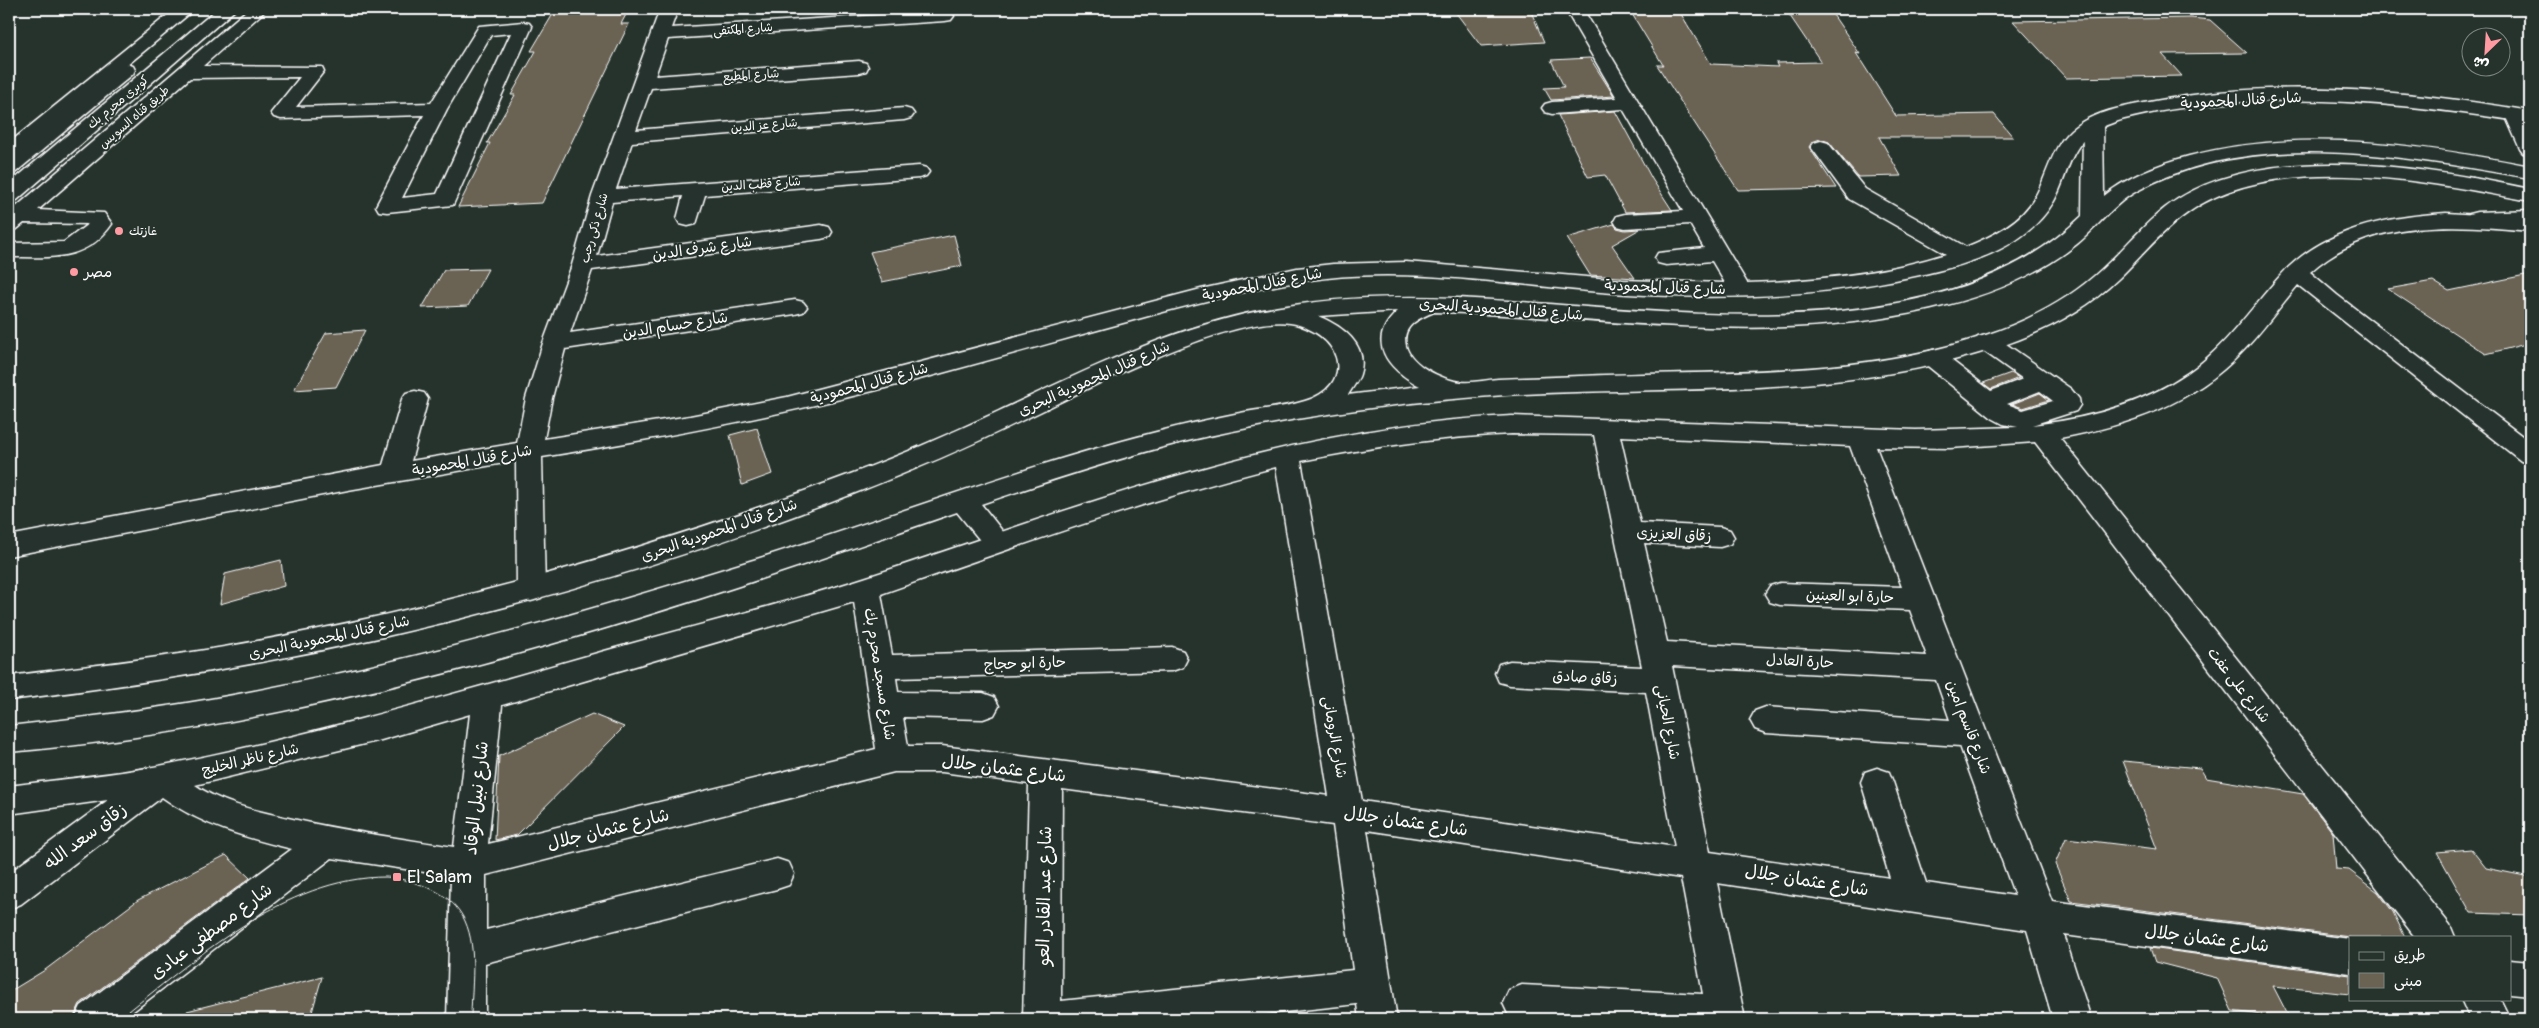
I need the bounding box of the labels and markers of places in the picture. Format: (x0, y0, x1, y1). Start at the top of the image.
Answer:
place label: غازتك (129, 224, 157, 239)
marker: غازتك (113, 225, 125, 237)
place label: مصر (82, 263, 112, 282)
marker: مصر (68, 266, 80, 278)
place label: El Salam (407, 866, 472, 889)
marker: El Salam (391, 871, 403, 883)

